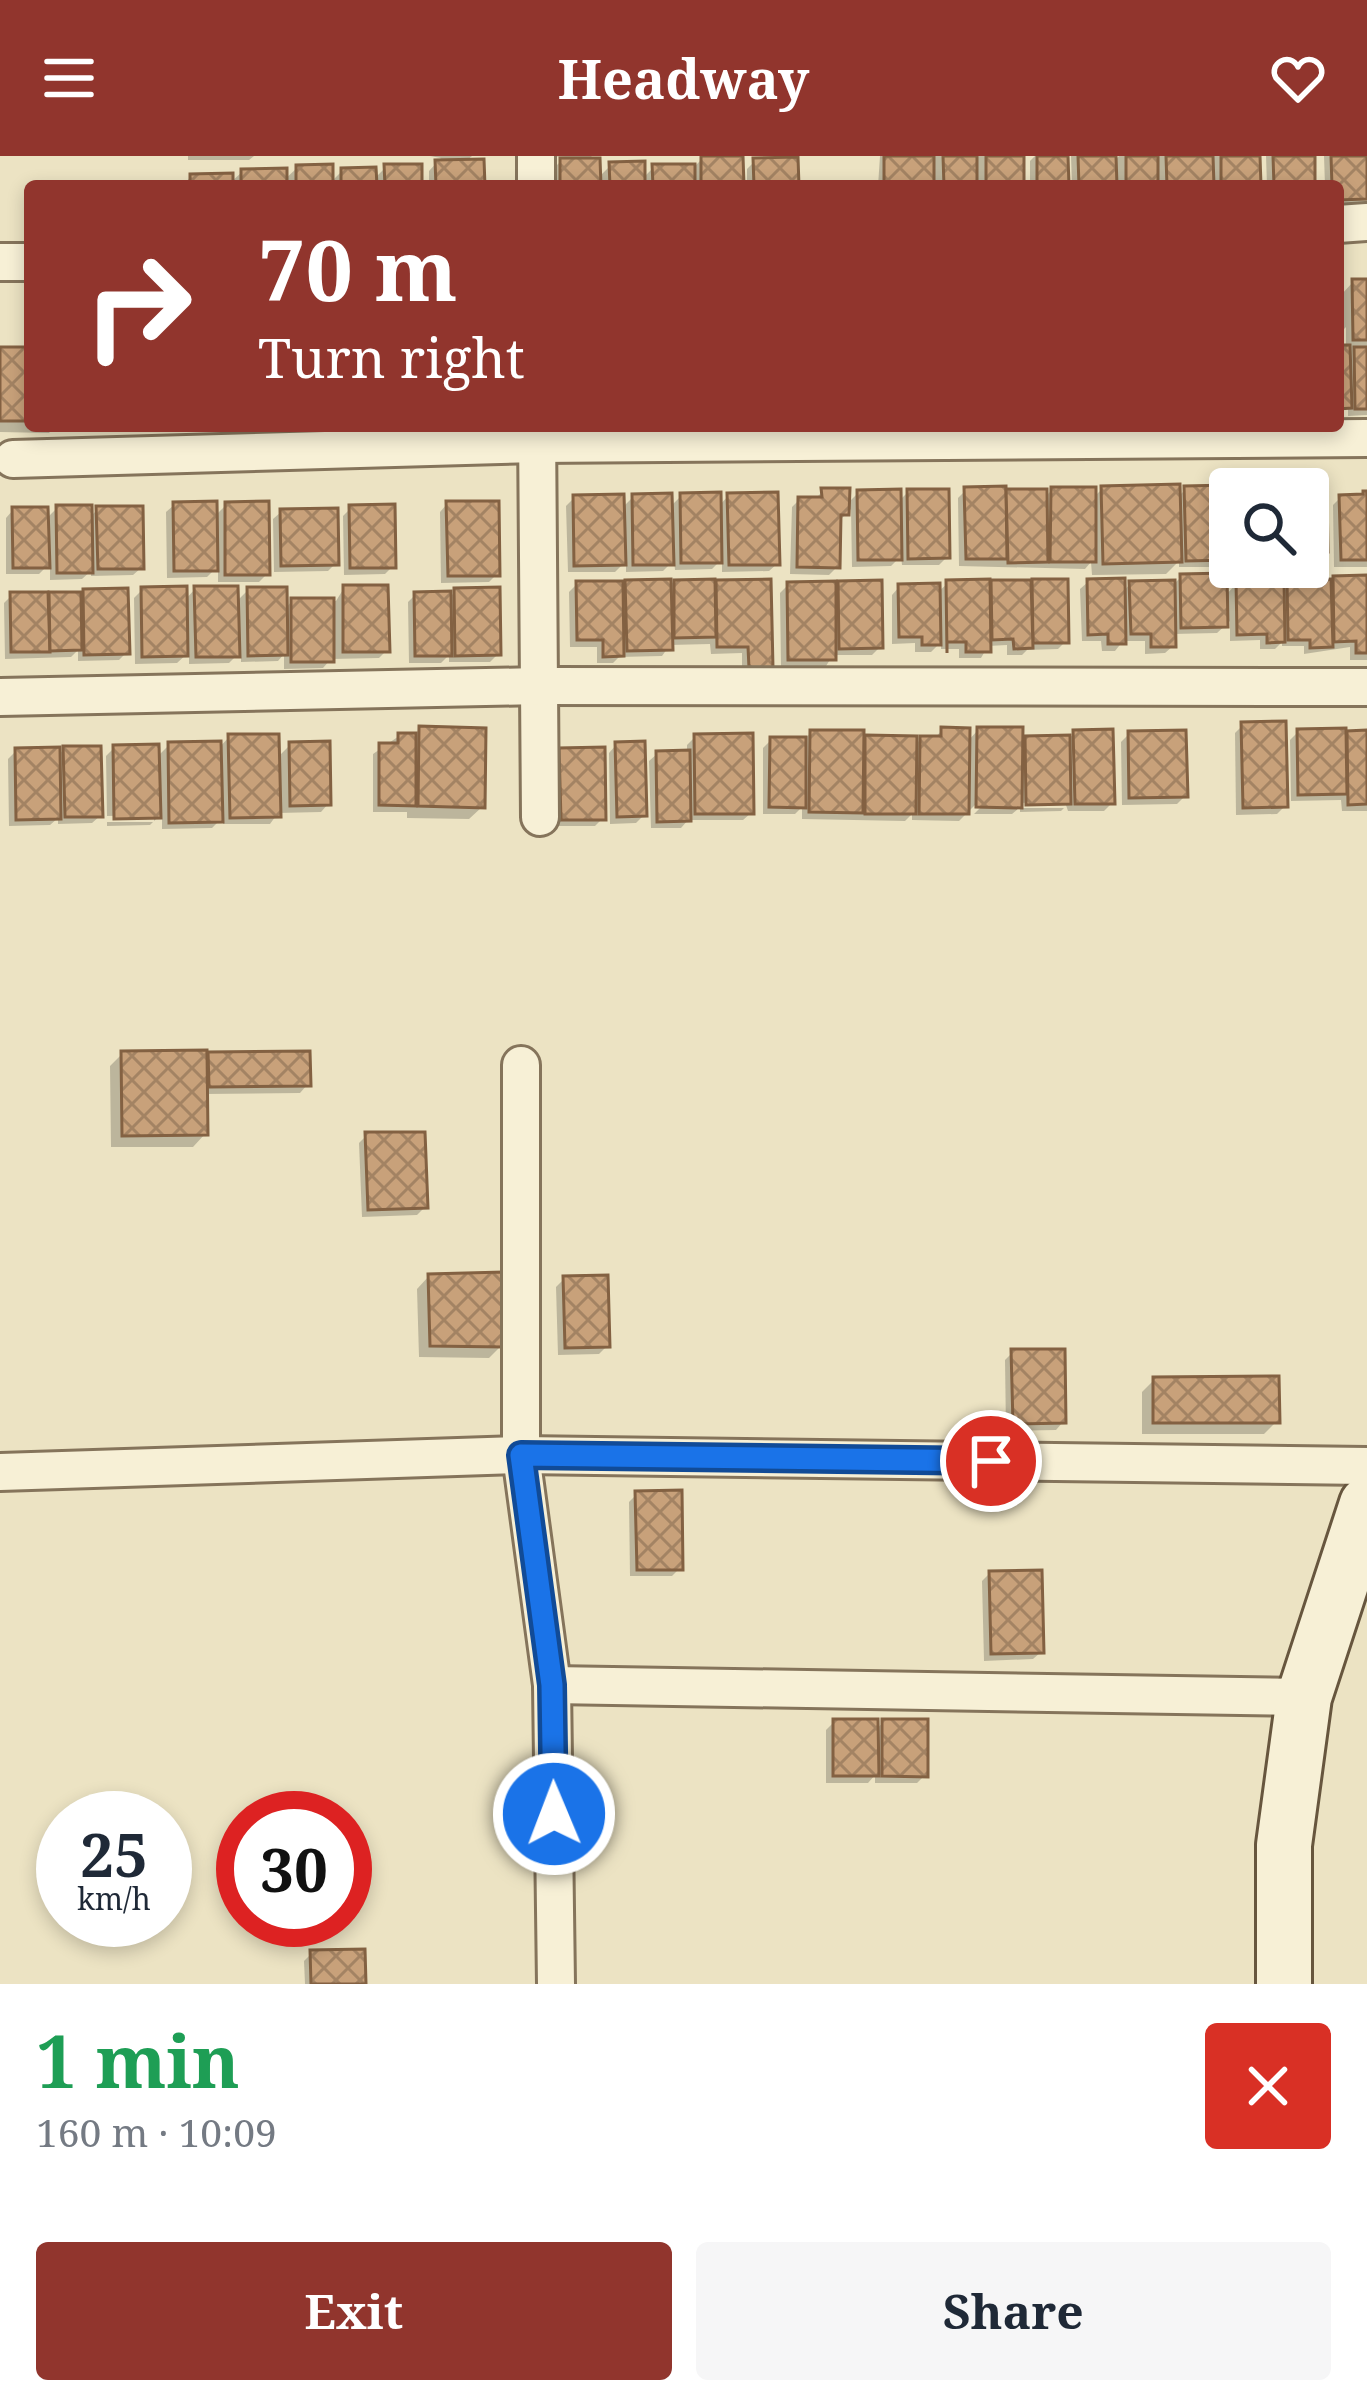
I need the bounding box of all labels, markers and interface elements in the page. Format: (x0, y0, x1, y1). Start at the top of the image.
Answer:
text: Headway (558, 41, 809, 115)
icon: menu (36, 45, 102, 111)
icon: heart (1265, 45, 1331, 111)
text: 70 m (258, 211, 458, 326)
icon: right (60, 228, 216, 384)
text: Turn right (258, 320, 525, 394)
map controls (1209, 468, 1329, 588)
button: search (1209, 468, 1329, 588)
pin (940, 1410, 1042, 1512)
icon: arrive (958, 1428, 1024, 1494)
position arrow (491, 1751, 617, 1877)
speed limit sign: 30 (216, 1791, 372, 1947)
text: 25 (80, 1813, 148, 1895)
text: km/h (77, 1878, 151, 1919)
text: 1 min (36, 2011, 240, 2109)
button: close (1205, 2023, 1331, 2149)
text: 160 m · 10:09 (36, 2105, 277, 2158)
button: Exit (36, 2242, 672, 2380)
button: Share (696, 2242, 1331, 2380)

